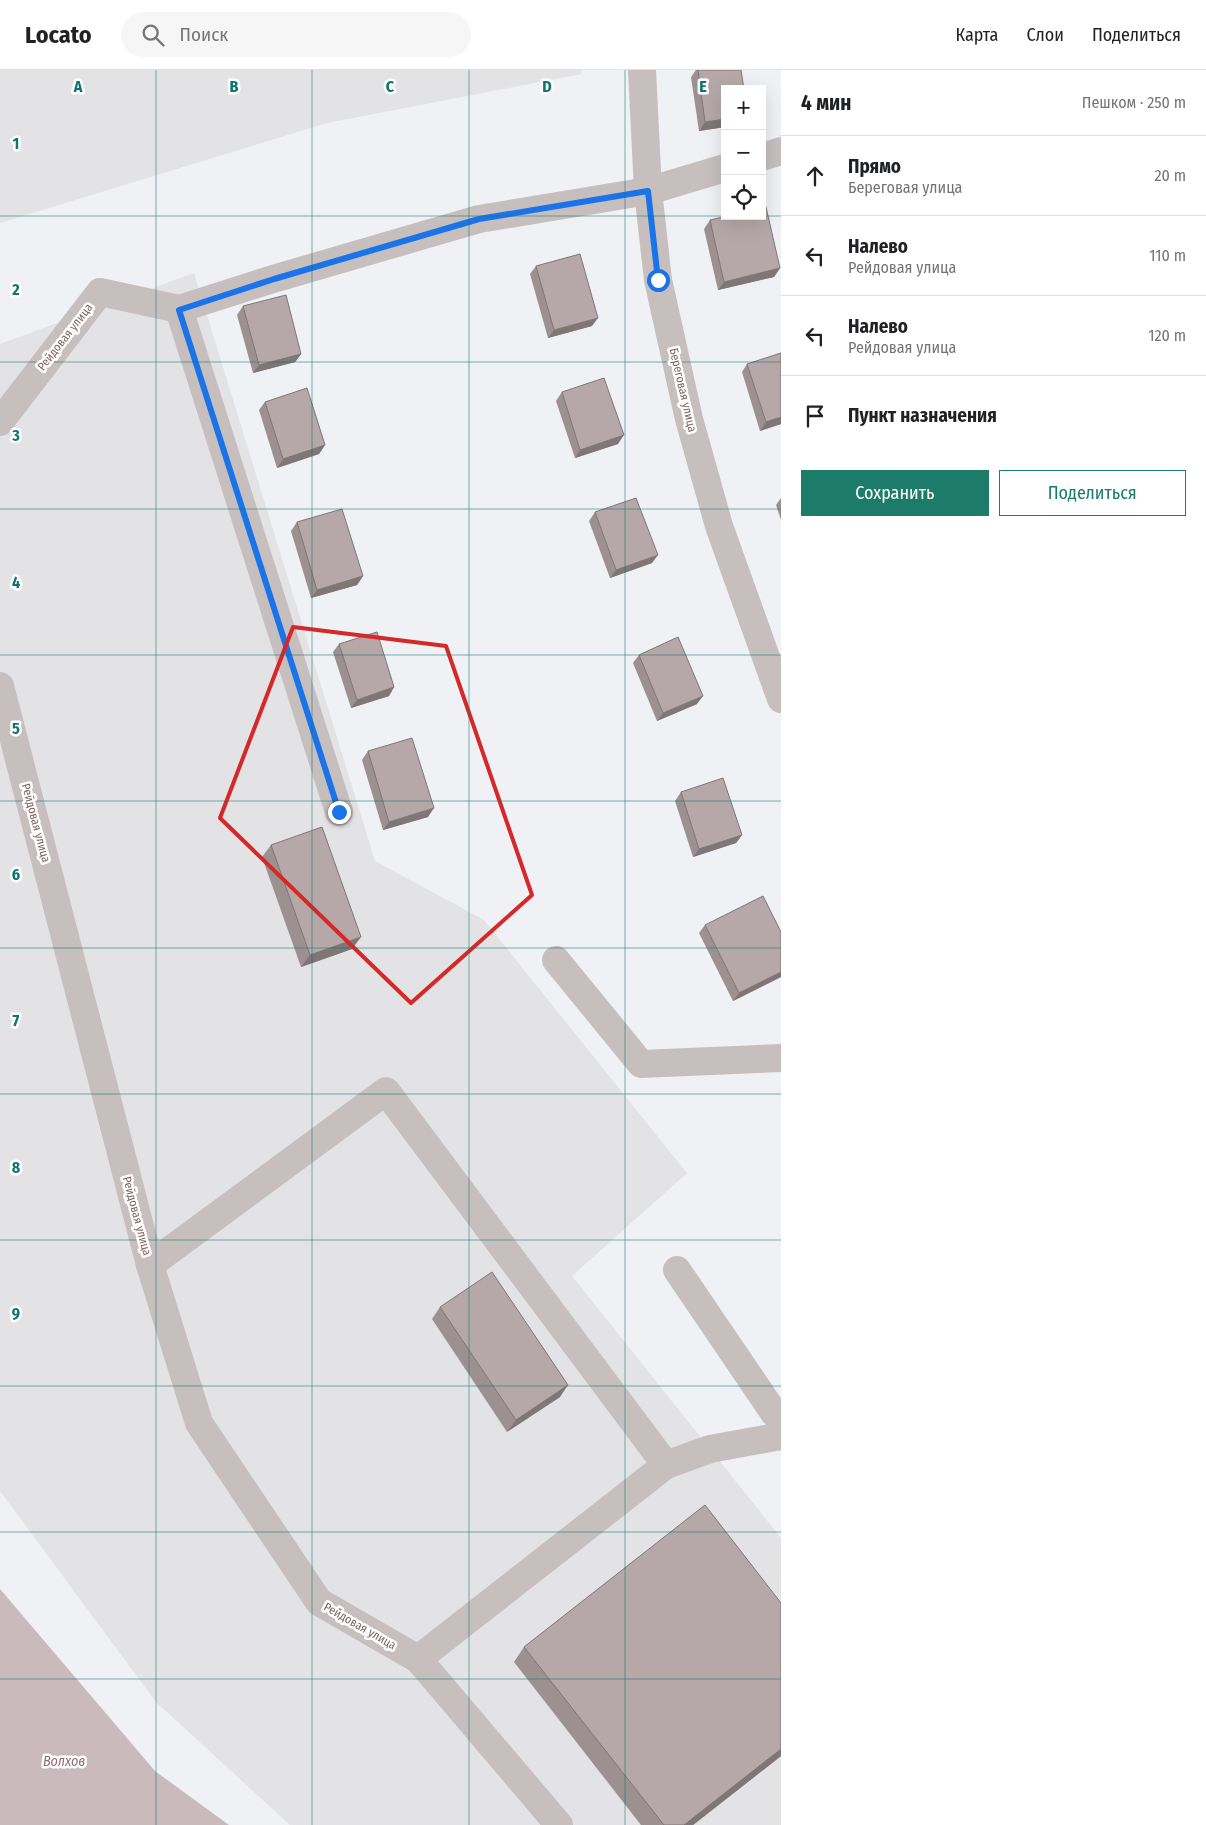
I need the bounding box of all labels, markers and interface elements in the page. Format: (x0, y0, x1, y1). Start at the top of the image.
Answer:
search box (121, 12, 471, 57)
text: Locato (25, 21, 91, 49)
icon: search (139, 21, 167, 49)
text: Поиск (179, 23, 228, 46)
text: Карта (955, 24, 998, 46)
text: Слои (1026, 24, 1064, 46)
text: Поделиться (1092, 24, 1181, 46)
text: A (73, 77, 83, 96)
text: B (230, 77, 239, 96)
text: C (386, 77, 395, 96)
text: D (542, 77, 552, 96)
text: E (699, 77, 707, 96)
map controls (721, 85, 766, 220)
button: + (721, 85, 766, 130)
text: 4 мин (801, 90, 851, 116)
text: Пешком · 250 m (1082, 93, 1186, 112)
button: − (721, 130, 766, 175)
text: 1 (13, 134, 19, 153)
text: Прямо (848, 155, 901, 178)
icon: ahead (801, 162, 829, 190)
text: 20 m (1155, 166, 1186, 185)
button: locate (721, 175, 766, 220)
text: Береговая улица (848, 178, 962, 197)
text: Налево (848, 235, 908, 258)
icon: left (801, 242, 829, 270)
text: 110 m (1149, 246, 1186, 265)
text: Рейдовая улица (848, 258, 956, 277)
route start (647, 269, 670, 292)
text: 2 (11, 280, 20, 299)
street label: Рейдовая улица (34, 301, 96, 373)
text: Налево (848, 315, 908, 338)
icon: left (801, 322, 829, 350)
text: 120 m (1148, 326, 1186, 345)
text: Рейдовая улица (848, 338, 956, 357)
street label: Береговая улица (667, 347, 700, 434)
icon: arrive (801, 402, 829, 430)
text: Пункт назначения (848, 404, 997, 427)
text: 3 (11, 426, 20, 445)
button: Сохранить (801, 470, 989, 516)
button: Поделиться (999, 470, 1186, 516)
text: 4 (12, 573, 20, 592)
text: 5 (12, 719, 20, 738)
street label: Рейдовая улица (19, 782, 53, 864)
route end (328, 801, 351, 824)
text: 6 (12, 865, 20, 884)
text: 7 (13, 1011, 20, 1030)
text: 8 (12, 1158, 21, 1177)
street label: Рейдовая улица (120, 1175, 154, 1257)
text: 9 (12, 1304, 20, 1323)
street label: Рейдовая улица (321, 1600, 399, 1652)
water label: Волхов (43, 1753, 85, 1770)

